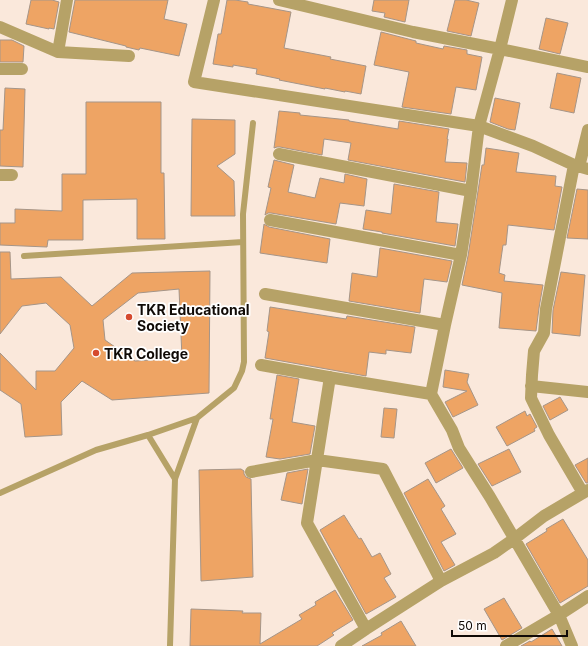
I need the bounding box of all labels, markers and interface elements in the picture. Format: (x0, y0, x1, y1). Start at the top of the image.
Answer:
place label: TKR Educational Society (137, 301, 250, 334)
marker: TKR Educational Society (124, 312, 134, 322)
place label: TKR College (104, 345, 188, 362)
marker: TKR College (91, 348, 101, 358)
scale bar (452, 612, 567, 638)
text: 50 m (458, 618, 487, 633)

